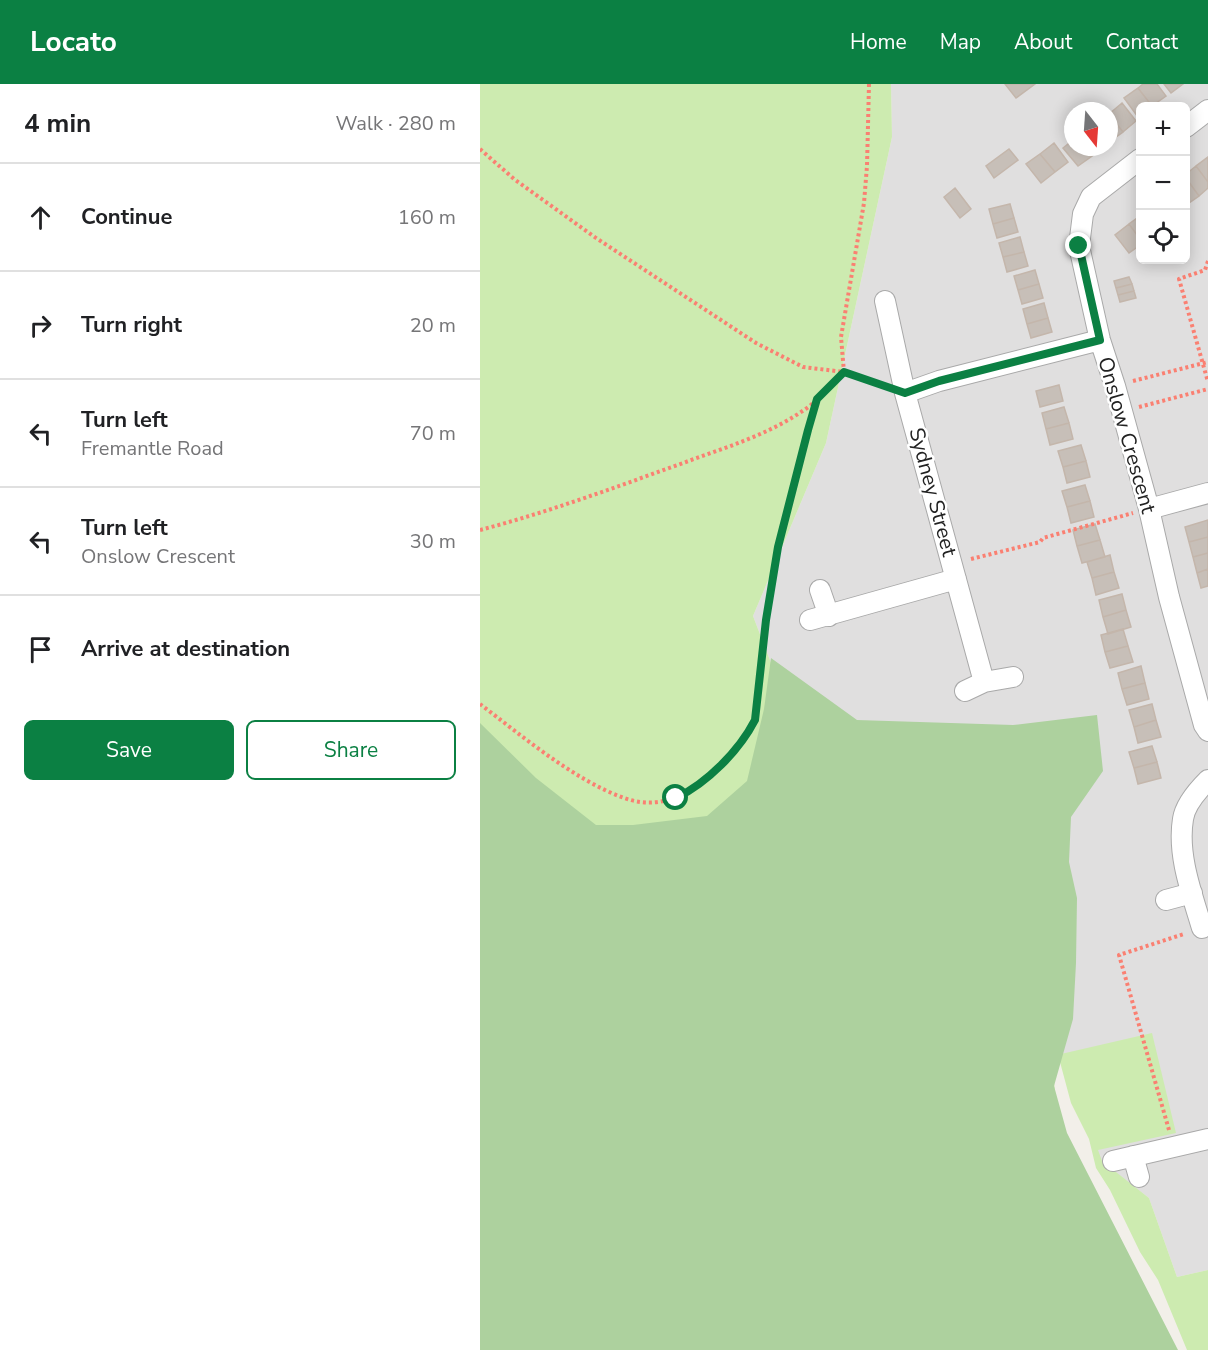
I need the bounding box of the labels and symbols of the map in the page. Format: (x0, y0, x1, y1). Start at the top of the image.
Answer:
north arrow (1064, 102, 1118, 156)
route end (1065, 232, 1091, 258)
street label: Onslow Crescent (1091, 353, 1163, 517)
street label: Sydney Street (902, 425, 964, 560)
route start (662, 784, 688, 810)

